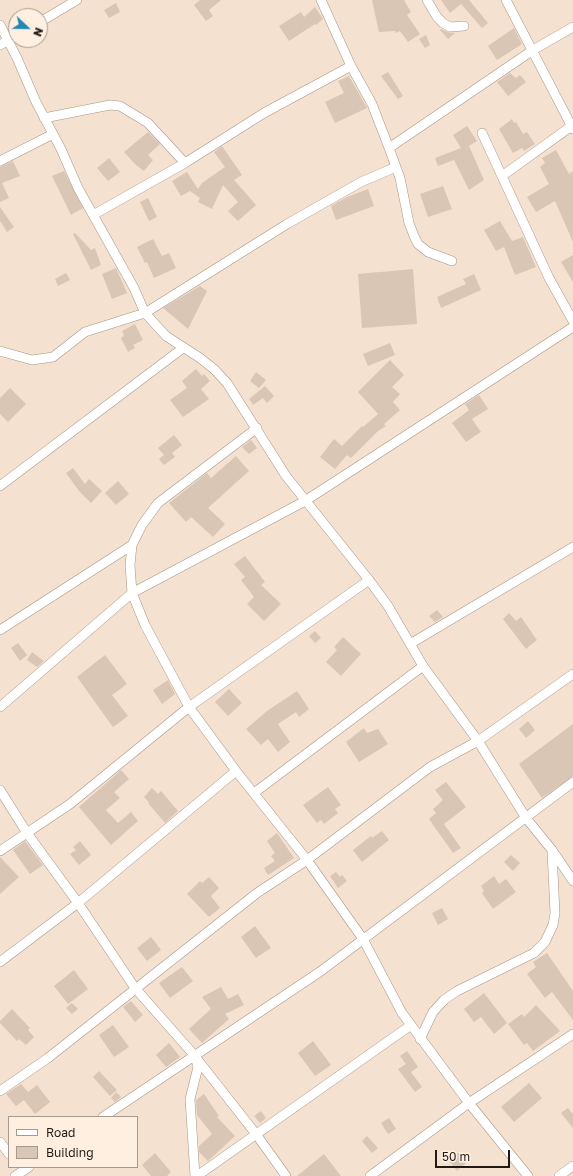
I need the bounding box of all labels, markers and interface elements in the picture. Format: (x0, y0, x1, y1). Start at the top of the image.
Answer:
north arrow (8, 8, 48, 48)
text: N (31, 26, 46, 39)
legend (8, 1116, 138, 1168)
text: Road (46, 1125, 75, 1140)
scale bar (437, 1142, 512, 1168)
text: Building (46, 1145, 94, 1160)
text: 50 m (442, 1149, 470, 1164)

